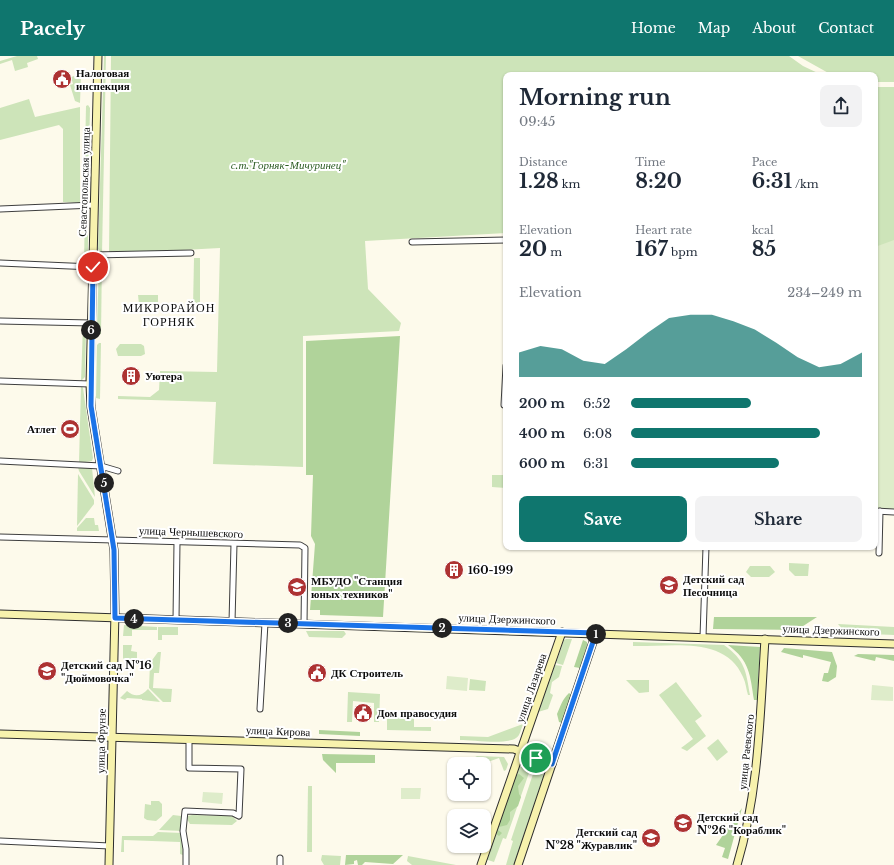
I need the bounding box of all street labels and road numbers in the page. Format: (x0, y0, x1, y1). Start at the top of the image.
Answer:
street label: Севастопольская улица (75, 127, 93, 237)
street label: улица Чернышевского (139, 523, 244, 541)
street label: улица Дзержинского (458, 610, 556, 628)
street label: улица Дзержинского (782, 621, 880, 639)
street label: улица Лазарева (513, 651, 549, 724)
street label: улица Фрунзе (93, 708, 109, 774)
street label: улица Раевского (735, 713, 757, 791)
street label: улица Кирова (246, 723, 311, 739)

